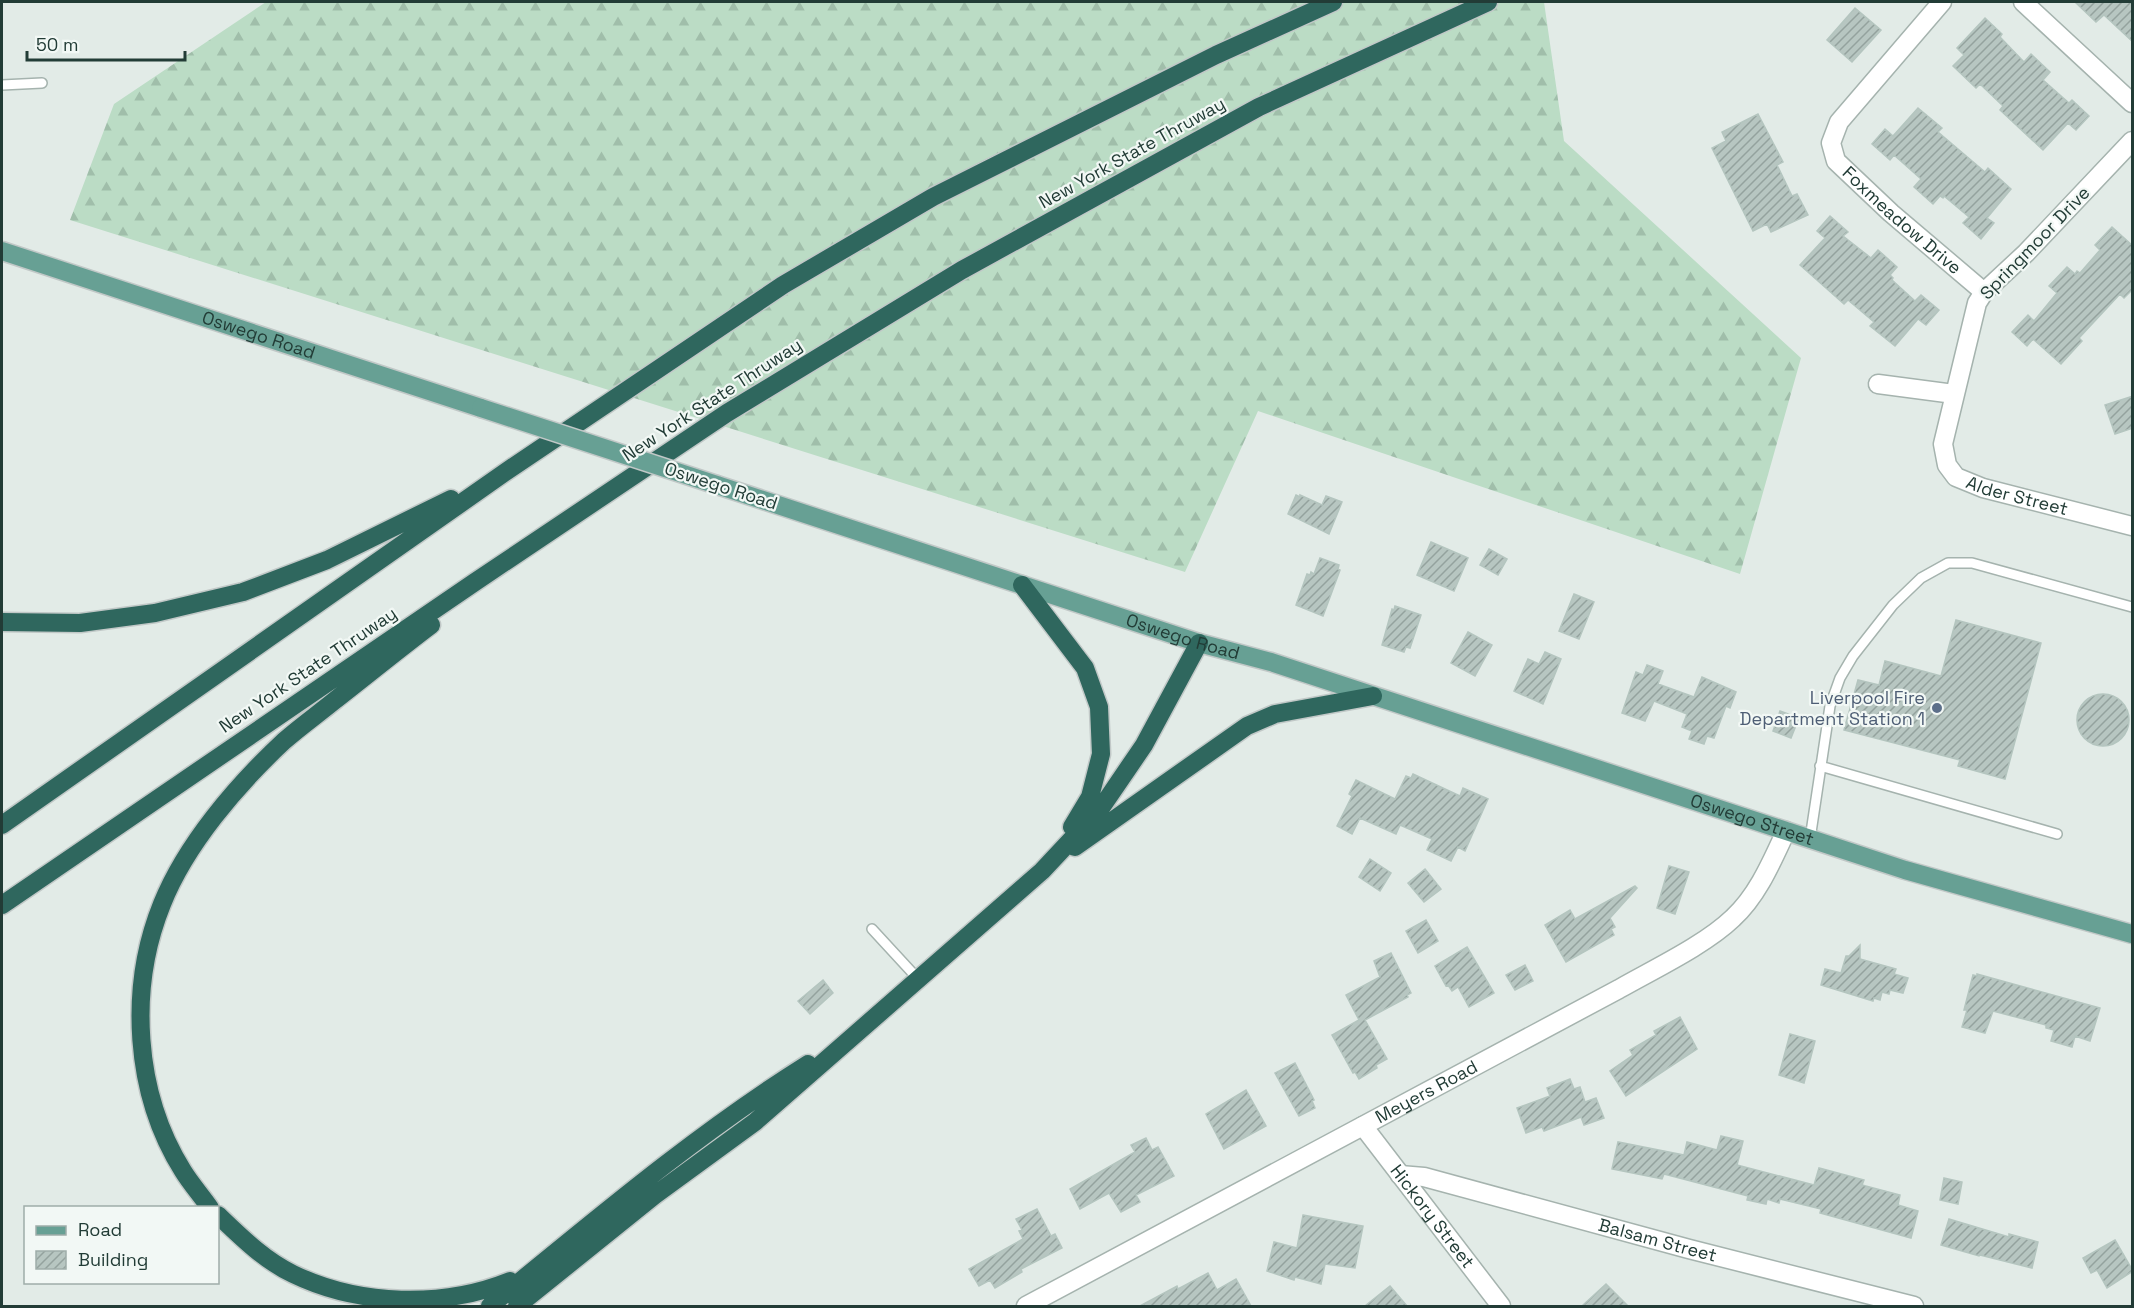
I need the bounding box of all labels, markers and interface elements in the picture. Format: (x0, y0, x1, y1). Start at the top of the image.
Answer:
scale bar (27, 24, 184, 62)
text: 50 m (36, 33, 78, 56)
street label: New York State Thruway (1035, 92, 1229, 213)
street label: Foxmeadow Drive (1838, 161, 1967, 279)
street label: Springmoor Drive (1975, 181, 2095, 304)
street label: Oswego Road (199, 305, 318, 364)
street label: New York State Thruway (618, 333, 806, 466)
street label: Oswego Road (662, 456, 781, 515)
street label: Alder Street (1963, 470, 2070, 520)
street label: New York State Thruway (214, 601, 401, 738)
street label: Oswego Road (1123, 608, 1242, 664)
place label: Liverpool Fire Department Station 1 (1740, 686, 1925, 730)
marker: Liverpool Fire Department Station 1 (1930, 701, 1944, 715)
street label: Oswego Street (1688, 788, 1817, 850)
street label: Meyers Road (1371, 1055, 1481, 1128)
street label: Hickory Street (1386, 1160, 1480, 1273)
legend (24, 1206, 219, 1284)
street label: Balsam Street (1596, 1213, 1719, 1267)
text: Road (78, 1218, 122, 1241)
text: Building (78, 1248, 148, 1271)

